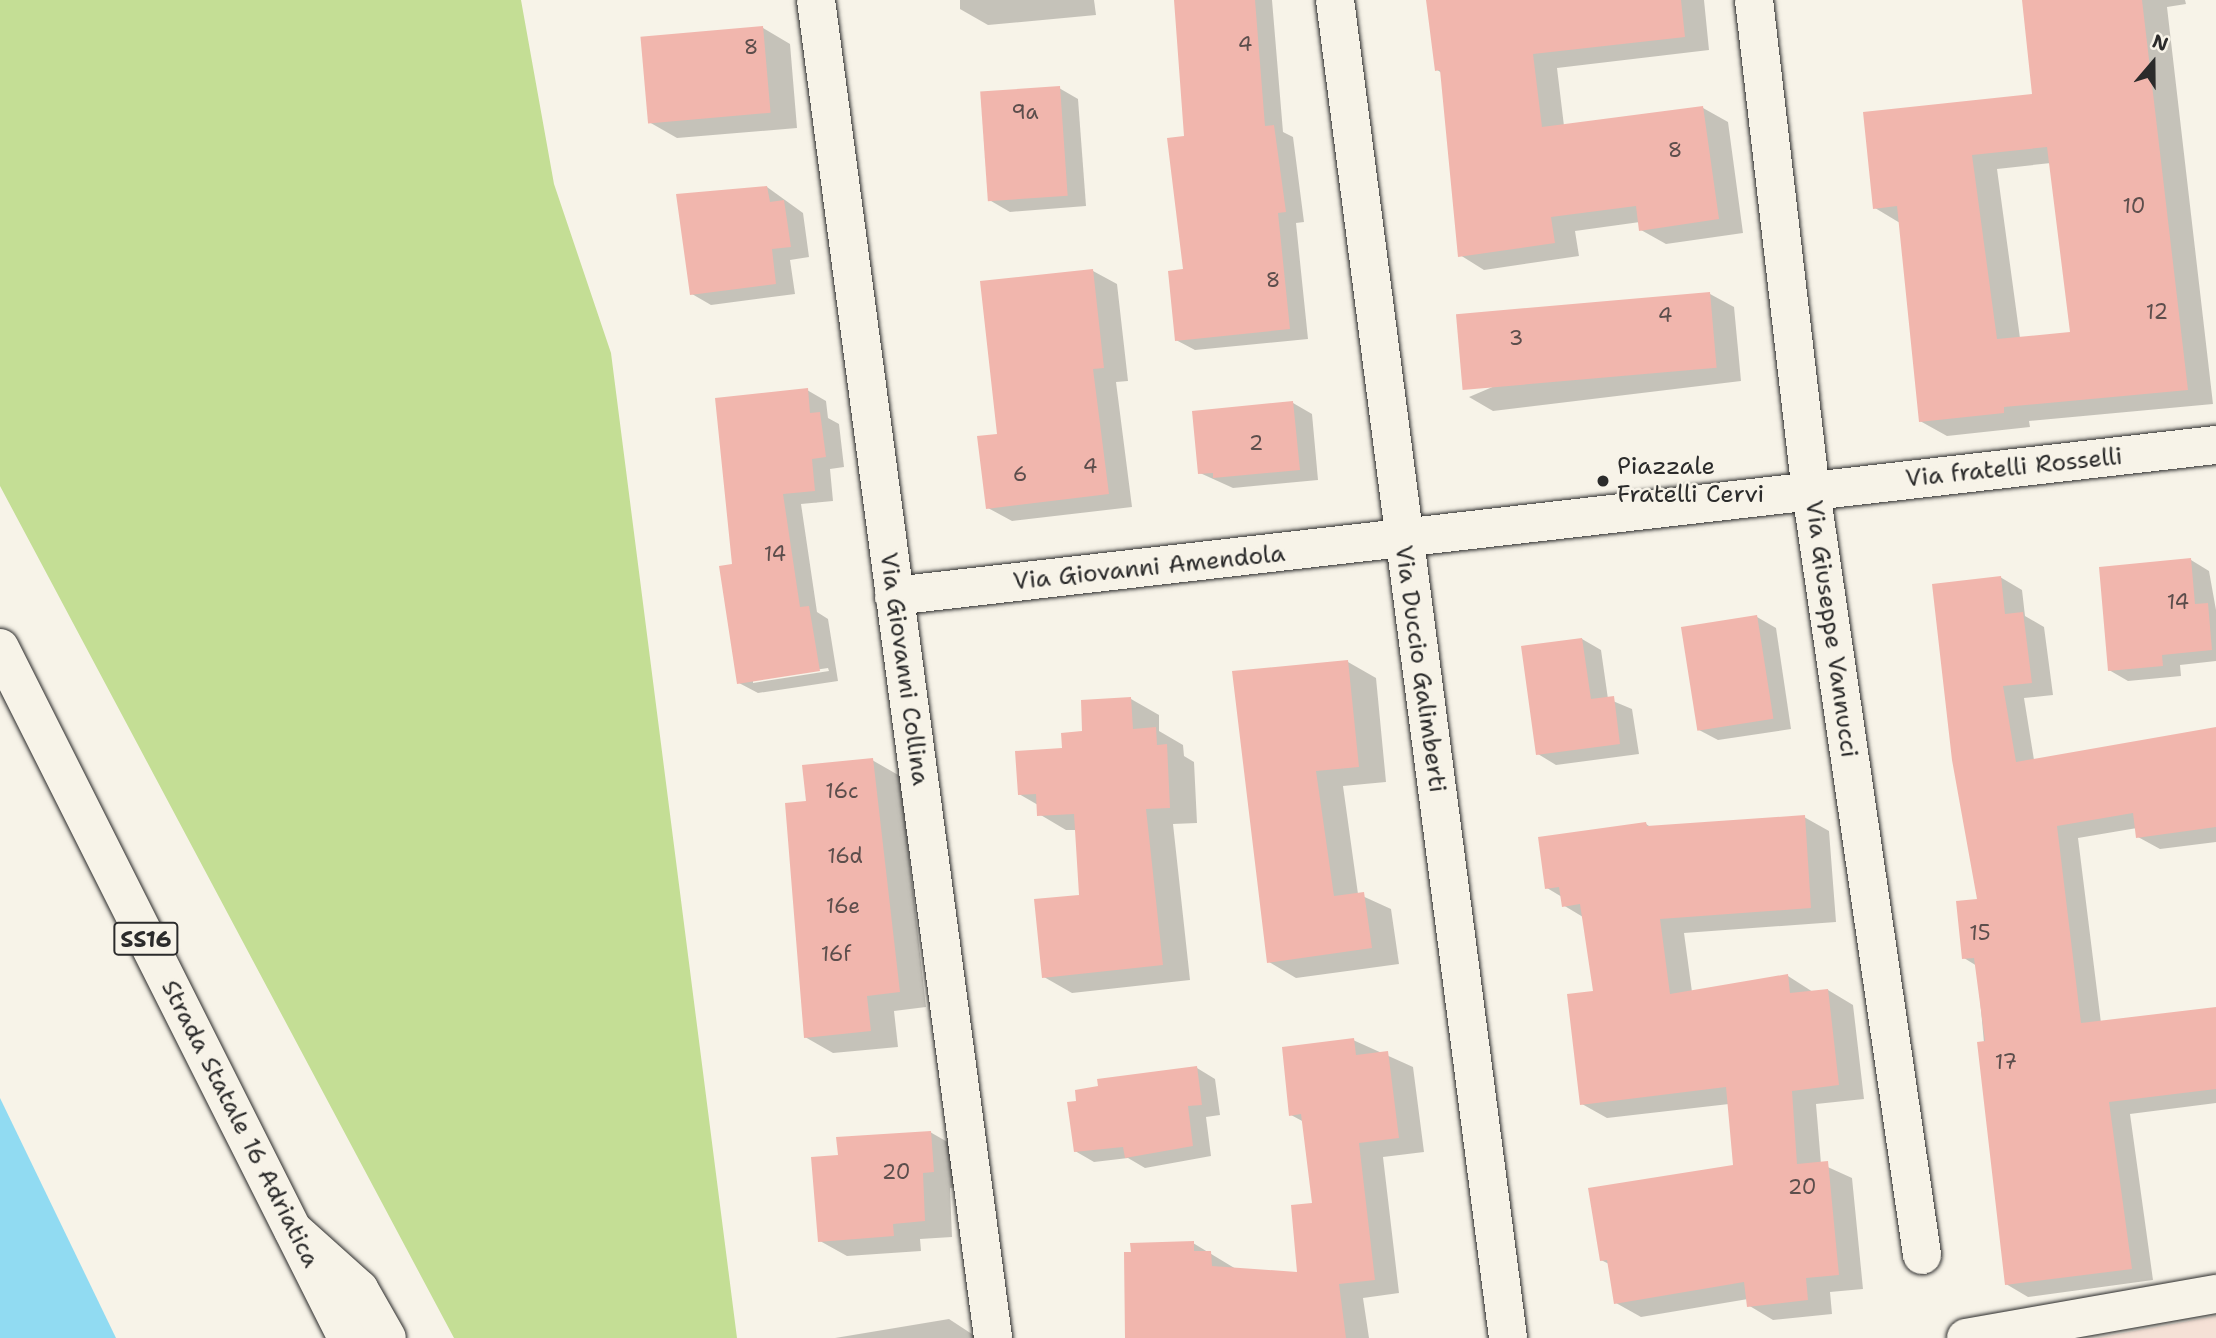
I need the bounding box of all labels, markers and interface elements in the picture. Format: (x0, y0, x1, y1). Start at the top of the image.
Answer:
north arrow (2118, 28, 2188, 98)
text: N (2149, 28, 2172, 57)
house number: 4 (1238, 31, 1252, 57)
house number: 8 (744, 34, 758, 60)
house number: 9a (1011, 99, 1039, 125)
house number: 8 (1668, 137, 1682, 163)
house number: 10 (2123, 193, 2145, 219)
house number: 8 (1266, 267, 1280, 293)
house number: 12 (2146, 299, 2168, 325)
house number: 4 (1658, 302, 1672, 328)
house number: 3 (1509, 325, 1523, 351)
house number: 2 (1249, 430, 1263, 456)
street label: Via fratelli Rosselli (1904, 442, 2124, 494)
house number: 4 (1083, 453, 1097, 479)
place label: Piazzale Fratelli Cervi (1617, 453, 1764, 509)
house number: 6 (1013, 461, 1027, 487)
marker: Piazzale Fratelli Cervi (1595, 473, 1611, 489)
street label: Via Giuseppe Vannucci (1799, 498, 1863, 760)
street label: Via Giovanni Amendola (1012, 539, 1286, 597)
house number: 14 (764, 541, 786, 567)
street label: Via Duccio Galimberti (1388, 544, 1452, 794)
street label: Via Giovanni Collina (873, 551, 935, 787)
house number: 14 (2167, 589, 2189, 615)
house number: 16c (825, 778, 859, 804)
house number: 16d (827, 843, 863, 869)
house number: 16e (826, 893, 860, 919)
road number: SS16 (113, 920, 179, 958)
house number: 15 (1969, 920, 1991, 946)
house number: 16f (821, 941, 851, 967)
street label: Strada Statale 16 Adriatica (155, 976, 325, 1272)
house number: 17 (1995, 1049, 2017, 1075)
house number: 20 (882, 1159, 910, 1185)
house number: 20 (1788, 1174, 1816, 1200)

